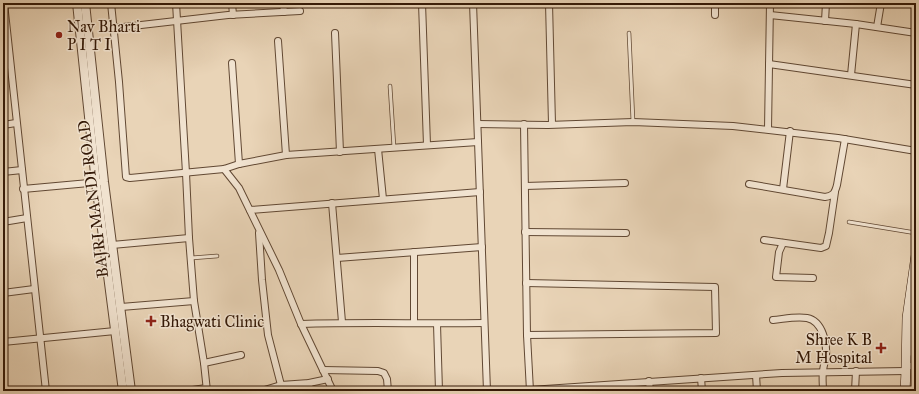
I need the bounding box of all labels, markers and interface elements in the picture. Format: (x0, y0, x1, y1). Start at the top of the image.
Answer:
place label: Nav Bharti P I T I (67, 17, 141, 54)
marker: Nav Bharti P I T I (54, 30, 64, 40)
street label: BAJRI MANDI ROAD (74, 119, 113, 279)
place label: Bhagwati Clinic (160, 312, 264, 332)
marker: Bhagwati Clinic (145, 315, 157, 327)
place label: Shree K B M Hospital (795, 330, 873, 367)
marker: Shree K B M Hospital (875, 342, 887, 354)

